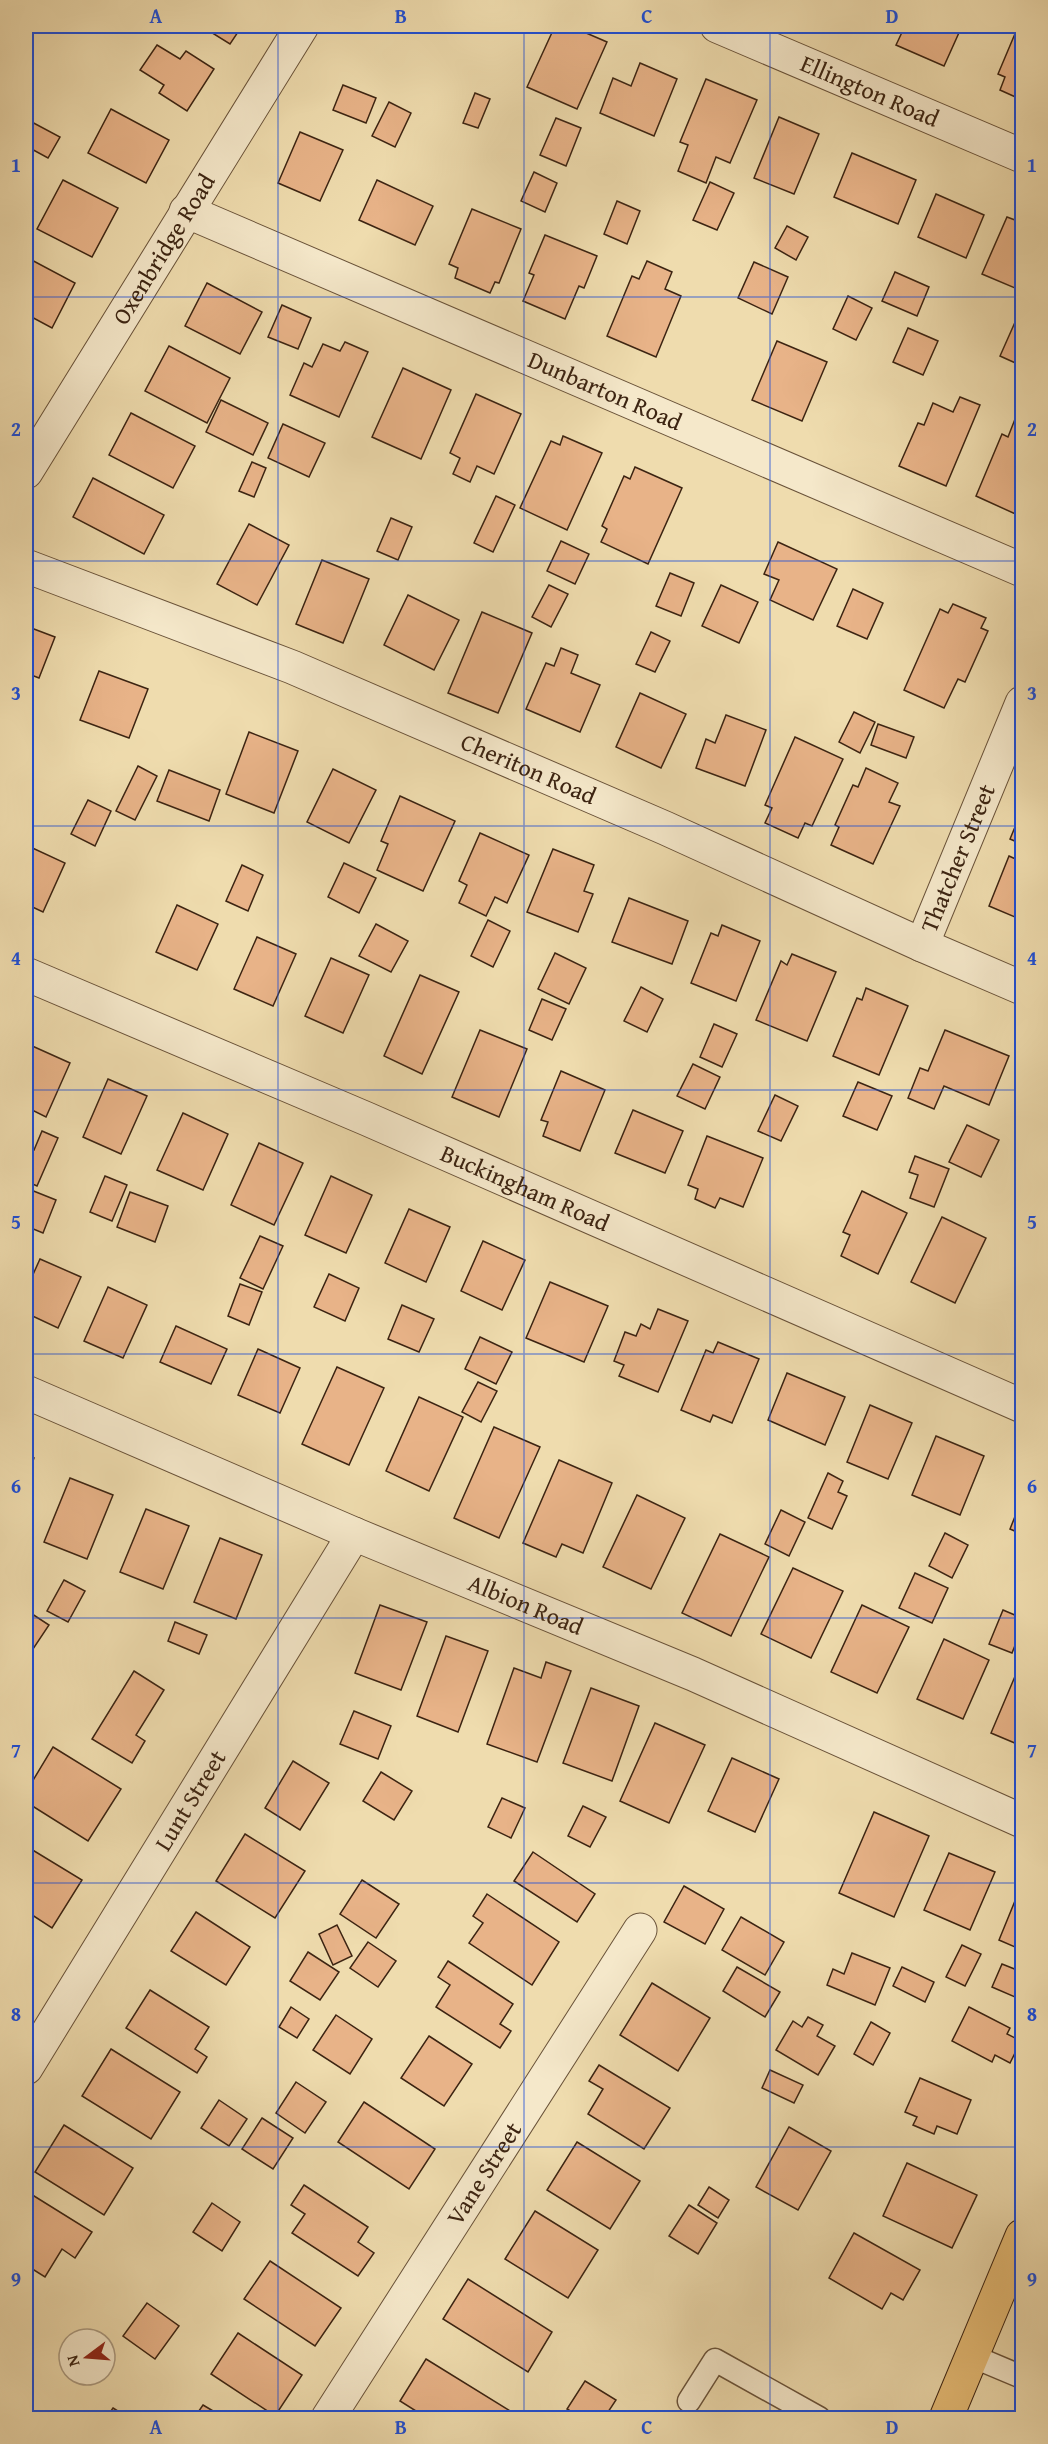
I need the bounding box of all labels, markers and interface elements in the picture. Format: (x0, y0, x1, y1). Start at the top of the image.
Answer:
text: A (150, 1, 163, 30)
text: B (395, 1, 407, 30)
text: C (641, 1, 653, 30)
text: D (885, 1, 899, 30)
street label: Ellington Road (795, 46, 945, 136)
text: 1 (11, 150, 21, 179)
text: 1 (1027, 150, 1037, 179)
street label: Oxenbridge Road (103, 167, 224, 331)
street label: Dunbarton Road (523, 342, 688, 439)
text: 2 (11, 414, 21, 443)
text: 2 (1027, 414, 1037, 443)
text: 3 (11, 678, 21, 707)
text: 3 (1027, 678, 1037, 707)
street label: Cheriton Road (455, 724, 602, 813)
street label: Thatcher Street (911, 778, 1004, 938)
text: 4 (11, 943, 21, 972)
text: 4 (1027, 943, 1037, 972)
street label: Buckingham Road (435, 1135, 615, 1240)
text: 5 (11, 1207, 21, 1236)
text: 5 (1027, 1207, 1037, 1236)
text: 6 (11, 1471, 21, 1500)
text: 6 (1027, 1471, 1037, 1500)
street label: Albion Road (463, 1565, 589, 1644)
text: 7 (11, 1735, 21, 1764)
text: 7 (1027, 1735, 1037, 1764)
street label: Lunt Street (146, 1743, 235, 1857)
text: 8 (11, 1999, 21, 2028)
text: 8 (1027, 1999, 1037, 2028)
street label: Vane Street (438, 2114, 530, 2232)
text: 9 (11, 2264, 21, 2293)
text: 9 (1027, 2264, 1037, 2293)
north arrow (57, 2327, 117, 2387)
text: N (59, 2352, 86, 2370)
text: A (150, 2412, 163, 2441)
text: B (395, 2412, 407, 2441)
text: C (641, 2412, 653, 2441)
text: D (885, 2412, 899, 2441)

